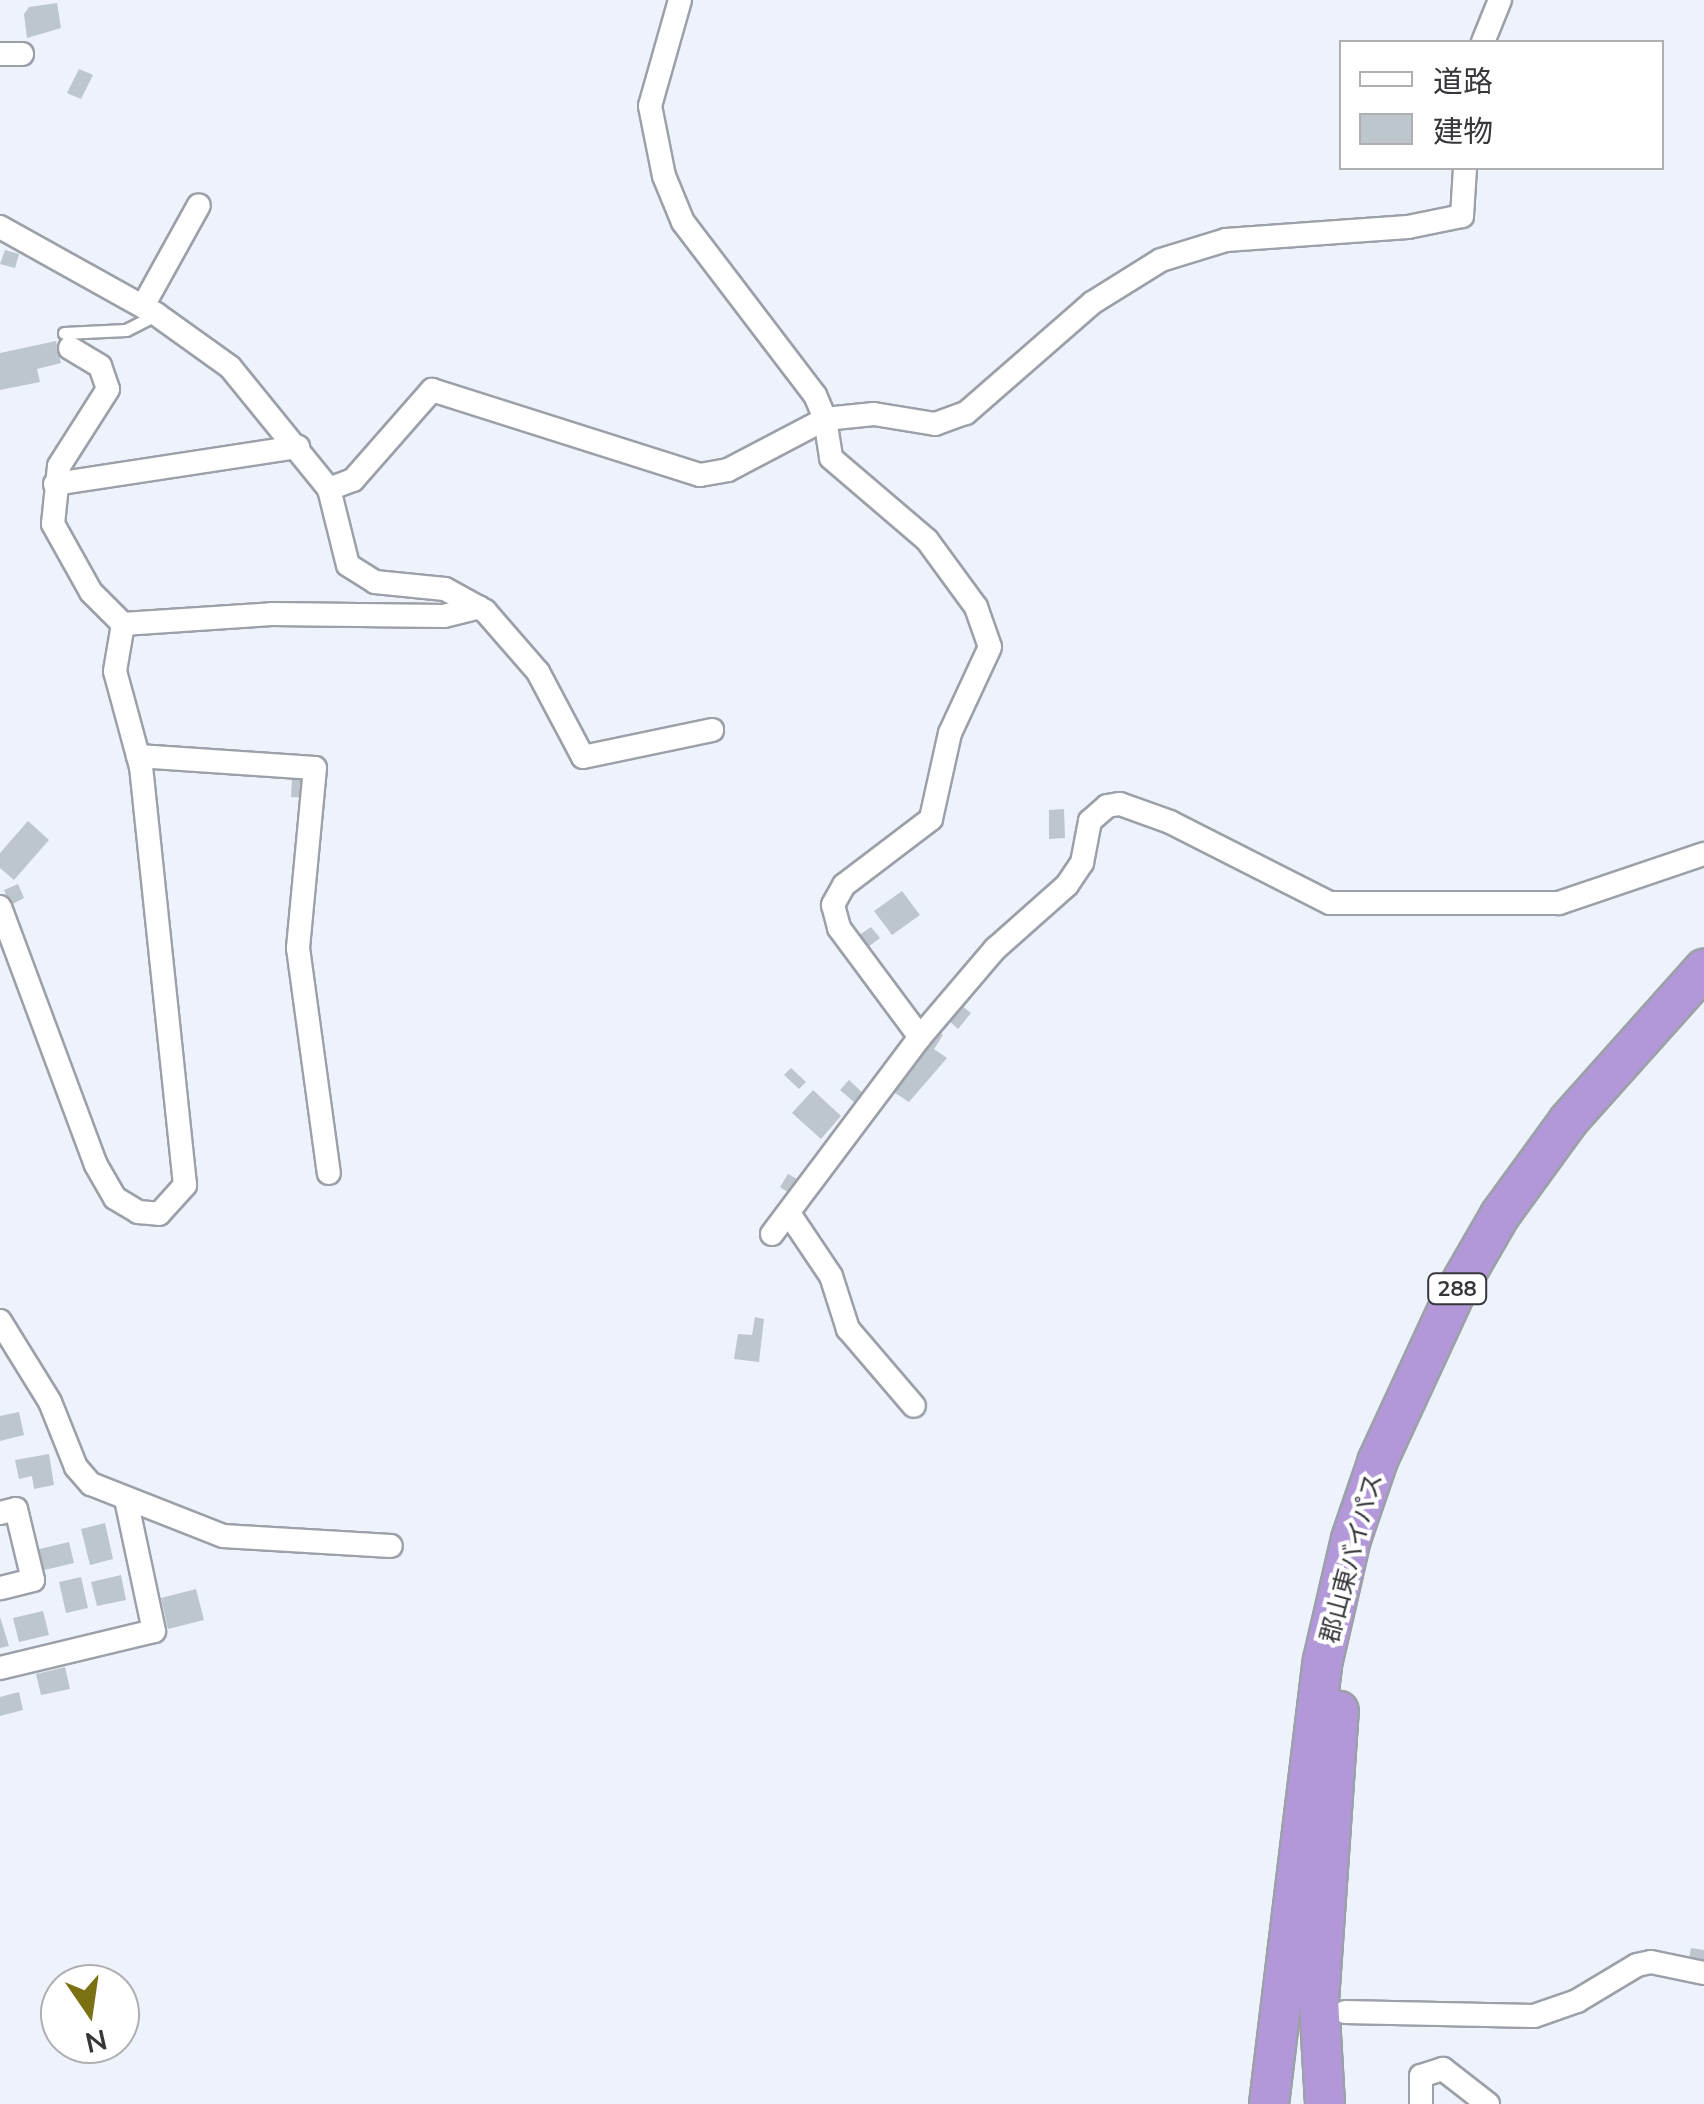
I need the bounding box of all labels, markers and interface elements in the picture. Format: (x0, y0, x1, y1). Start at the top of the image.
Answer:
legend (1339, 40, 1664, 170)
text: 道路 (1433, 62, 1493, 100)
text: 建物 (1433, 112, 1493, 150)
road number: 288 (1427, 1272, 1487, 1306)
street label: 郡山東バイパス (1314, 1470, 1388, 1646)
north arrow (40, 1964, 140, 2064)
text: N (82, 2022, 111, 2061)

